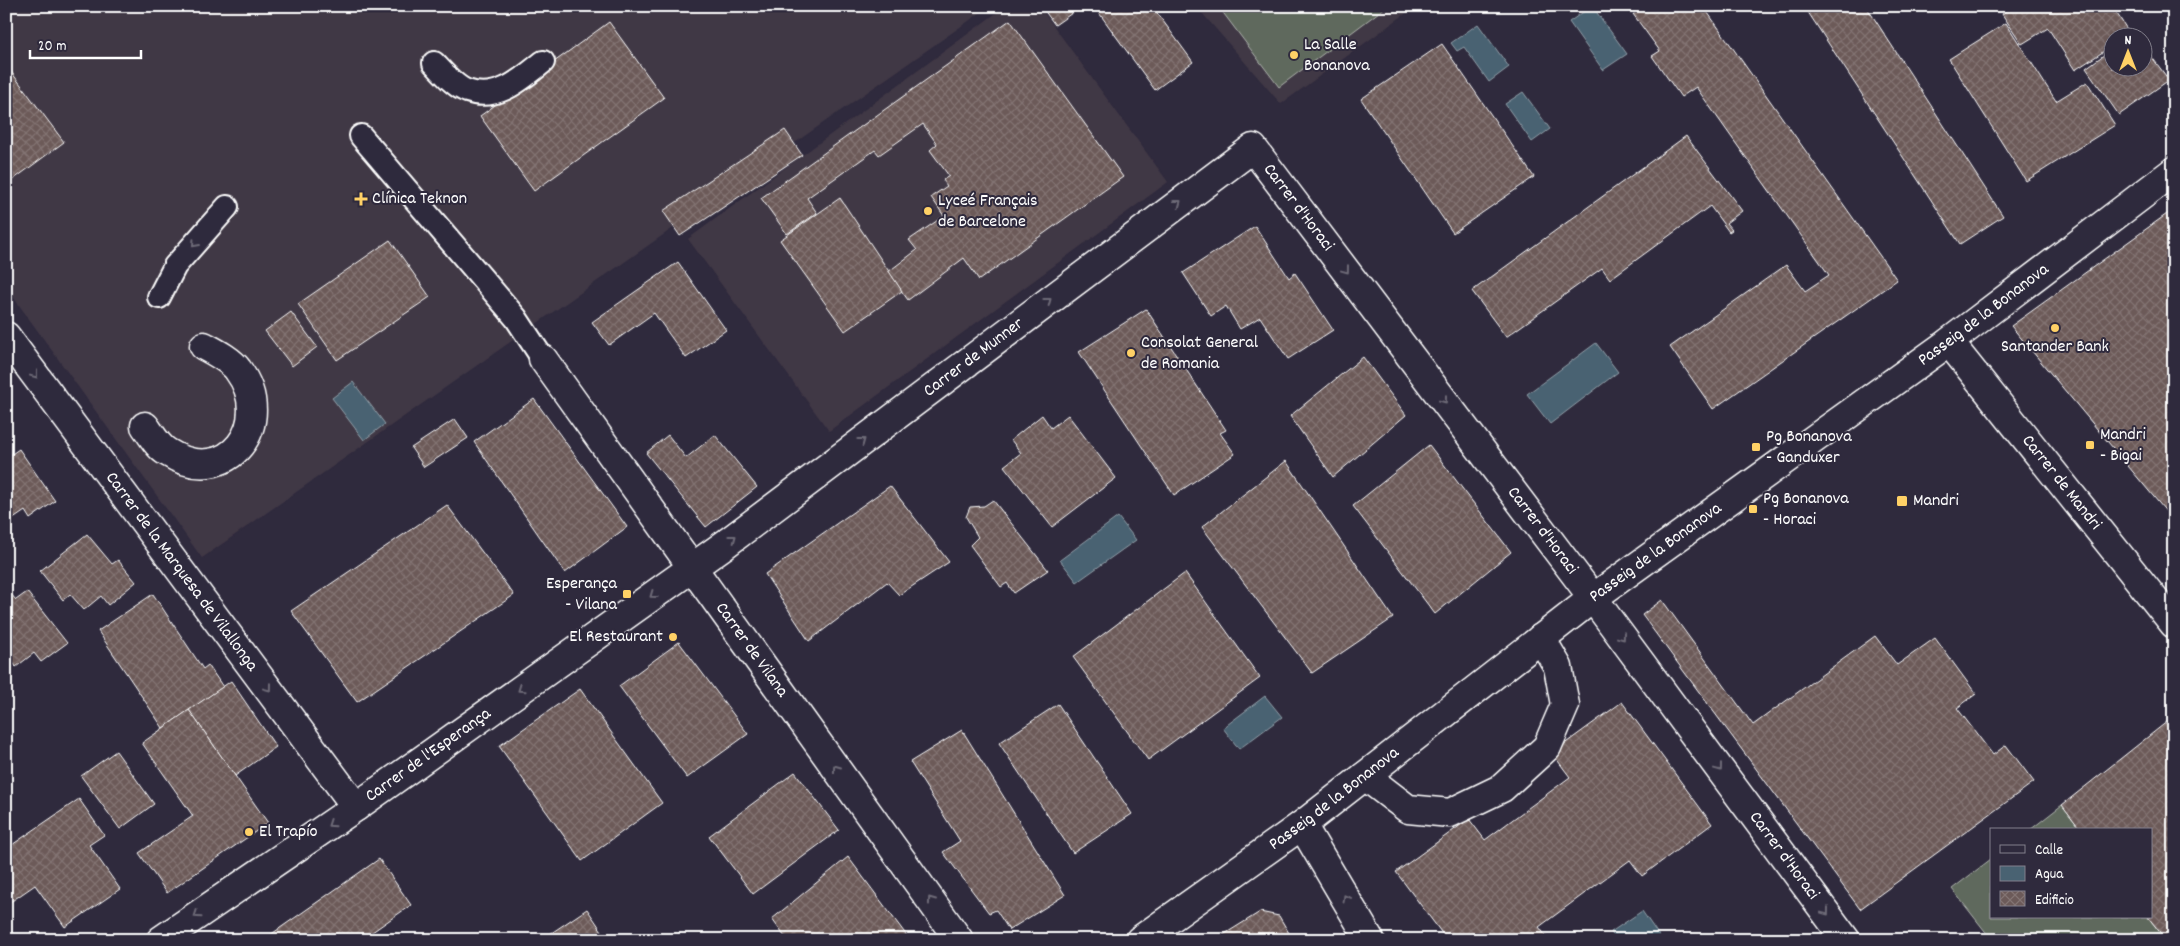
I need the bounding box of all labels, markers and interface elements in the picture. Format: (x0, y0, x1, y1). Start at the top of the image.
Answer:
scale bar (30, 28, 141, 60)
north arrow (2102, 28, 2152, 78)
text: N (2125, 31, 2132, 51)
place label: La Salle Bonanova (1304, 33, 1370, 79)
text: 20 m (38, 36, 66, 58)
marker: La Salle Bonanova (1288, 49, 1300, 61)
street label: Carrer d'Horaci (1257, 159, 1340, 257)
place label: Clínica Teknon (372, 187, 467, 212)
place label: Lyceé Français de Barcelone (938, 189, 1038, 235)
marker: Clínica Teknon (354, 192, 368, 206)
one-way arrow (1172, 201, 1181, 209)
marker: Lyceé Français de Barcelone (922, 205, 934, 217)
one-way arrow (192, 239, 201, 248)
street label: Passeig de la Bonanova (1913, 257, 2055, 373)
one-way arrow (1340, 264, 1349, 274)
one-way arrow (1042, 298, 1052, 307)
street label: Carrer de Munner (918, 312, 1029, 403)
marker: Santander Bank (2049, 322, 2061, 334)
place label: Consolat General de Romania (1141, 331, 1259, 377)
place label: Santander Bank (2001, 335, 2109, 360)
marker: Consolat General de Romania (1125, 347, 1137, 359)
one-way arrow (30, 369, 38, 378)
one-way arrow (1438, 394, 1446, 403)
place label: Mandri - Bigai (2100, 423, 2146, 469)
place label: Pg Bonanova - Ganduxer (1766, 425, 1852, 471)
street label: Carrer de Mandri (2015, 430, 2107, 536)
one-way arrow (856, 438, 865, 446)
marker: Mandri - Bigai (2084, 439, 2096, 451)
marker: Pg Bonanova - Ganduxer (1750, 441, 1762, 453)
street label: Carrer de la Marquesa de Vilallonga (99, 467, 264, 677)
street label: Carrer d'Horaci (1501, 482, 1584, 580)
place label: Pg Bonanova - Horaci (1763, 487, 1849, 533)
place label: Mandri (1913, 489, 1959, 514)
marker: Mandri (1895, 494, 1909, 508)
street label: Passeig de la Bonanova (1584, 496, 1728, 609)
marker: Pg Bonanova - Horaci (1747, 503, 1759, 515)
one-way arrow (727, 536, 736, 544)
place label: Esperança - Vilana (546, 572, 618, 618)
marker: Esperança - Vilana (621, 588, 633, 600)
one-way arrow (649, 589, 659, 598)
street label: Carrer de Vilana (709, 597, 794, 703)
place label: El Restaurant (569, 625, 663, 650)
marker: El Restaurant (667, 631, 679, 643)
one-way arrow (1616, 631, 1625, 641)
one-way arrow (262, 682, 271, 692)
one-way arrow (518, 684, 527, 692)
street label: Carrer de l'Esperança (361, 702, 497, 809)
street label: Passeig de la Bonanova (1264, 741, 1405, 857)
one-way arrow (1713, 762, 1721, 771)
one-way arrow (833, 764, 842, 774)
street label: Carrer d'Horaci (1743, 807, 1825, 905)
one-way arrow (327, 818, 337, 827)
place label: El Trapío (259, 820, 318, 845)
marker: El Trapío (243, 826, 255, 838)
legend (1990, 828, 2152, 918)
text: Calle (2035, 840, 2064, 862)
text: Agua (2035, 864, 2064, 886)
text: Edificio (2035, 890, 2074, 912)
one-way arrow (1342, 894, 1352, 903)
one-way arrow (928, 896, 937, 906)
one-way arrow (1820, 906, 1829, 916)
one-way arrow (193, 909, 203, 918)

